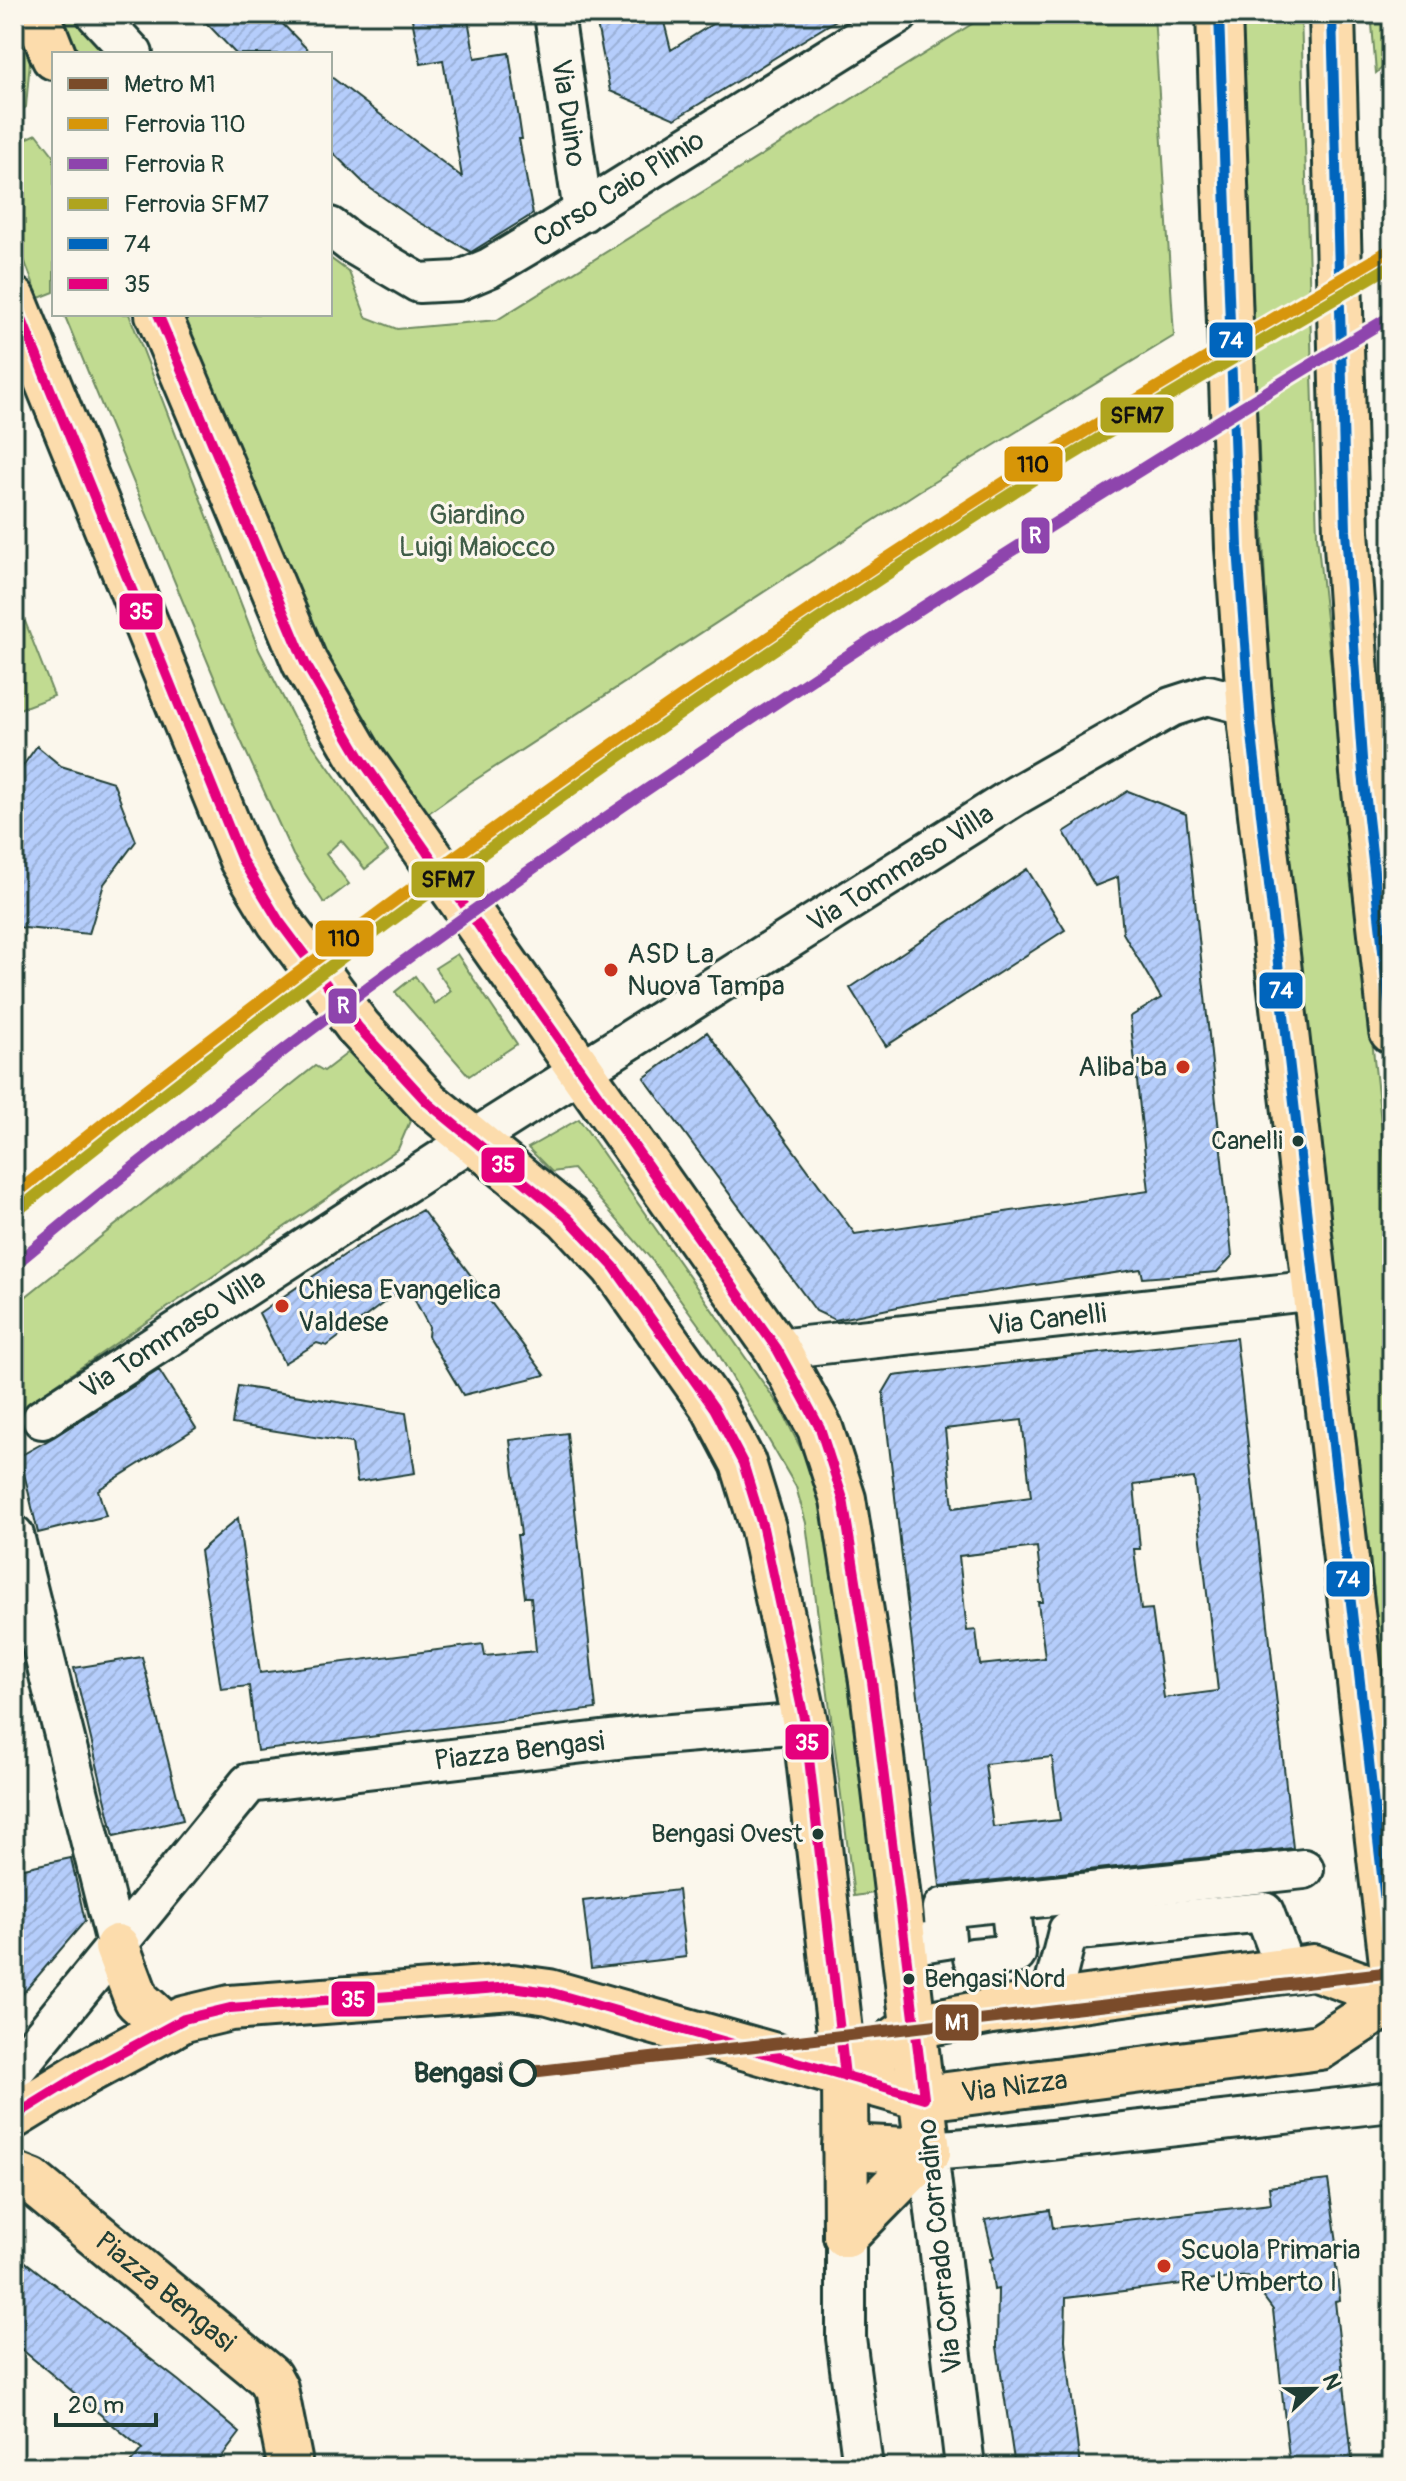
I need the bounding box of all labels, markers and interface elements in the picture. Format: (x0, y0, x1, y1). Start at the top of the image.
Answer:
legend (52, 52, 332, 316)
street label: Via Duino (543, 57, 594, 169)
text: Metro M1 (124, 70, 216, 99)
text: Ferrovia 110 (124, 110, 246, 139)
street label: Corso Caio Plinio (527, 122, 711, 255)
text: Ferrovia R (124, 150, 225, 179)
text: Ferrovia SFM7 (124, 190, 269, 219)
text: 74 (124, 230, 151, 259)
text: 35 (124, 270, 150, 299)
line badge: 74 (1208, 321, 1254, 359)
text: 74 (1219, 327, 1243, 355)
line badge: SFM7 (1099, 396, 1175, 434)
text: SFM7 (1110, 402, 1164, 430)
line badge: 110 (1003, 445, 1064, 483)
text: 110 (1017, 451, 1049, 479)
park label: Giardino Luigi Maiocco (399, 498, 555, 565)
line badge: R (1020, 516, 1051, 555)
text: R (1029, 522, 1042, 550)
line badge: 35 (118, 592, 164, 631)
text: 35 (129, 598, 153, 626)
street label: Via Tommaso Villa (801, 796, 1000, 940)
line badge: SFM7 (410, 860, 486, 899)
text: SFM7 (421, 866, 475, 894)
line badge: 110 (314, 919, 375, 958)
text: 110 (328, 925, 360, 953)
place label: ASD La Nuova Tampa (627, 937, 785, 1004)
marker: ASD La Nuova Tampa (602, 961, 620, 979)
line badge: 74 (1258, 971, 1304, 1010)
text: 74 (1269, 977, 1293, 1005)
line badge: R (327, 987, 358, 1025)
text: R (337, 992, 350, 1020)
place label: Aliba'ba (1078, 1050, 1167, 1085)
marker: Aliba'ba (1174, 1058, 1192, 1076)
place label: Canelli (1211, 1125, 1283, 1157)
marker: Canelli (1290, 1133, 1306, 1149)
line badge: 35 (480, 1146, 526, 1184)
text: 35 (491, 1151, 515, 1179)
street label: Via Tommaso Villa (74, 1261, 272, 1407)
place label: Chiesa Evangelica Valdese (298, 1273, 501, 1340)
street label: Via Canelli (987, 1296, 1108, 1343)
marker: Chiesa Evangelica Valdese (273, 1297, 291, 1315)
line badge: 74 (1325, 1560, 1371, 1598)
text: 74 (1336, 1566, 1360, 1594)
street label: Piazza Bengasi (432, 1723, 607, 1778)
line badge: 35 (784, 1723, 830, 1761)
text: 35 (795, 1729, 819, 1757)
place label: Bengasi Ovest (651, 1818, 804, 1850)
marker: Bengasi Ovest (810, 1826, 826, 1842)
place label: Bengasi Nord (924, 1963, 1066, 1995)
marker: Bengasi Nord (901, 1971, 917, 1987)
line badge: 35 (330, 1980, 376, 2018)
text: 35 (341, 1986, 365, 2014)
line badge: M1 (934, 2003, 980, 2042)
text: M1 (945, 2009, 969, 2037)
place label: Bengasi (413, 2056, 503, 2091)
marker: Bengasi (510, 2060, 536, 2086)
street label: Via Nizza (959, 2062, 1070, 2111)
street label: Via Corrado Corradino (909, 2117, 971, 2375)
street label: Piazza Bengasi (88, 2224, 243, 2360)
place label: Scuola Primaria Re Umberto I (1180, 2233, 1361, 2300)
marker: Scuola Primaria Re Umberto I (1155, 2257, 1173, 2275)
north arrow (1274, 2349, 1354, 2429)
text: N (1316, 2370, 1347, 2394)
scale bar (56, 2377, 156, 2427)
text: 20 m (68, 2391, 124, 2420)

